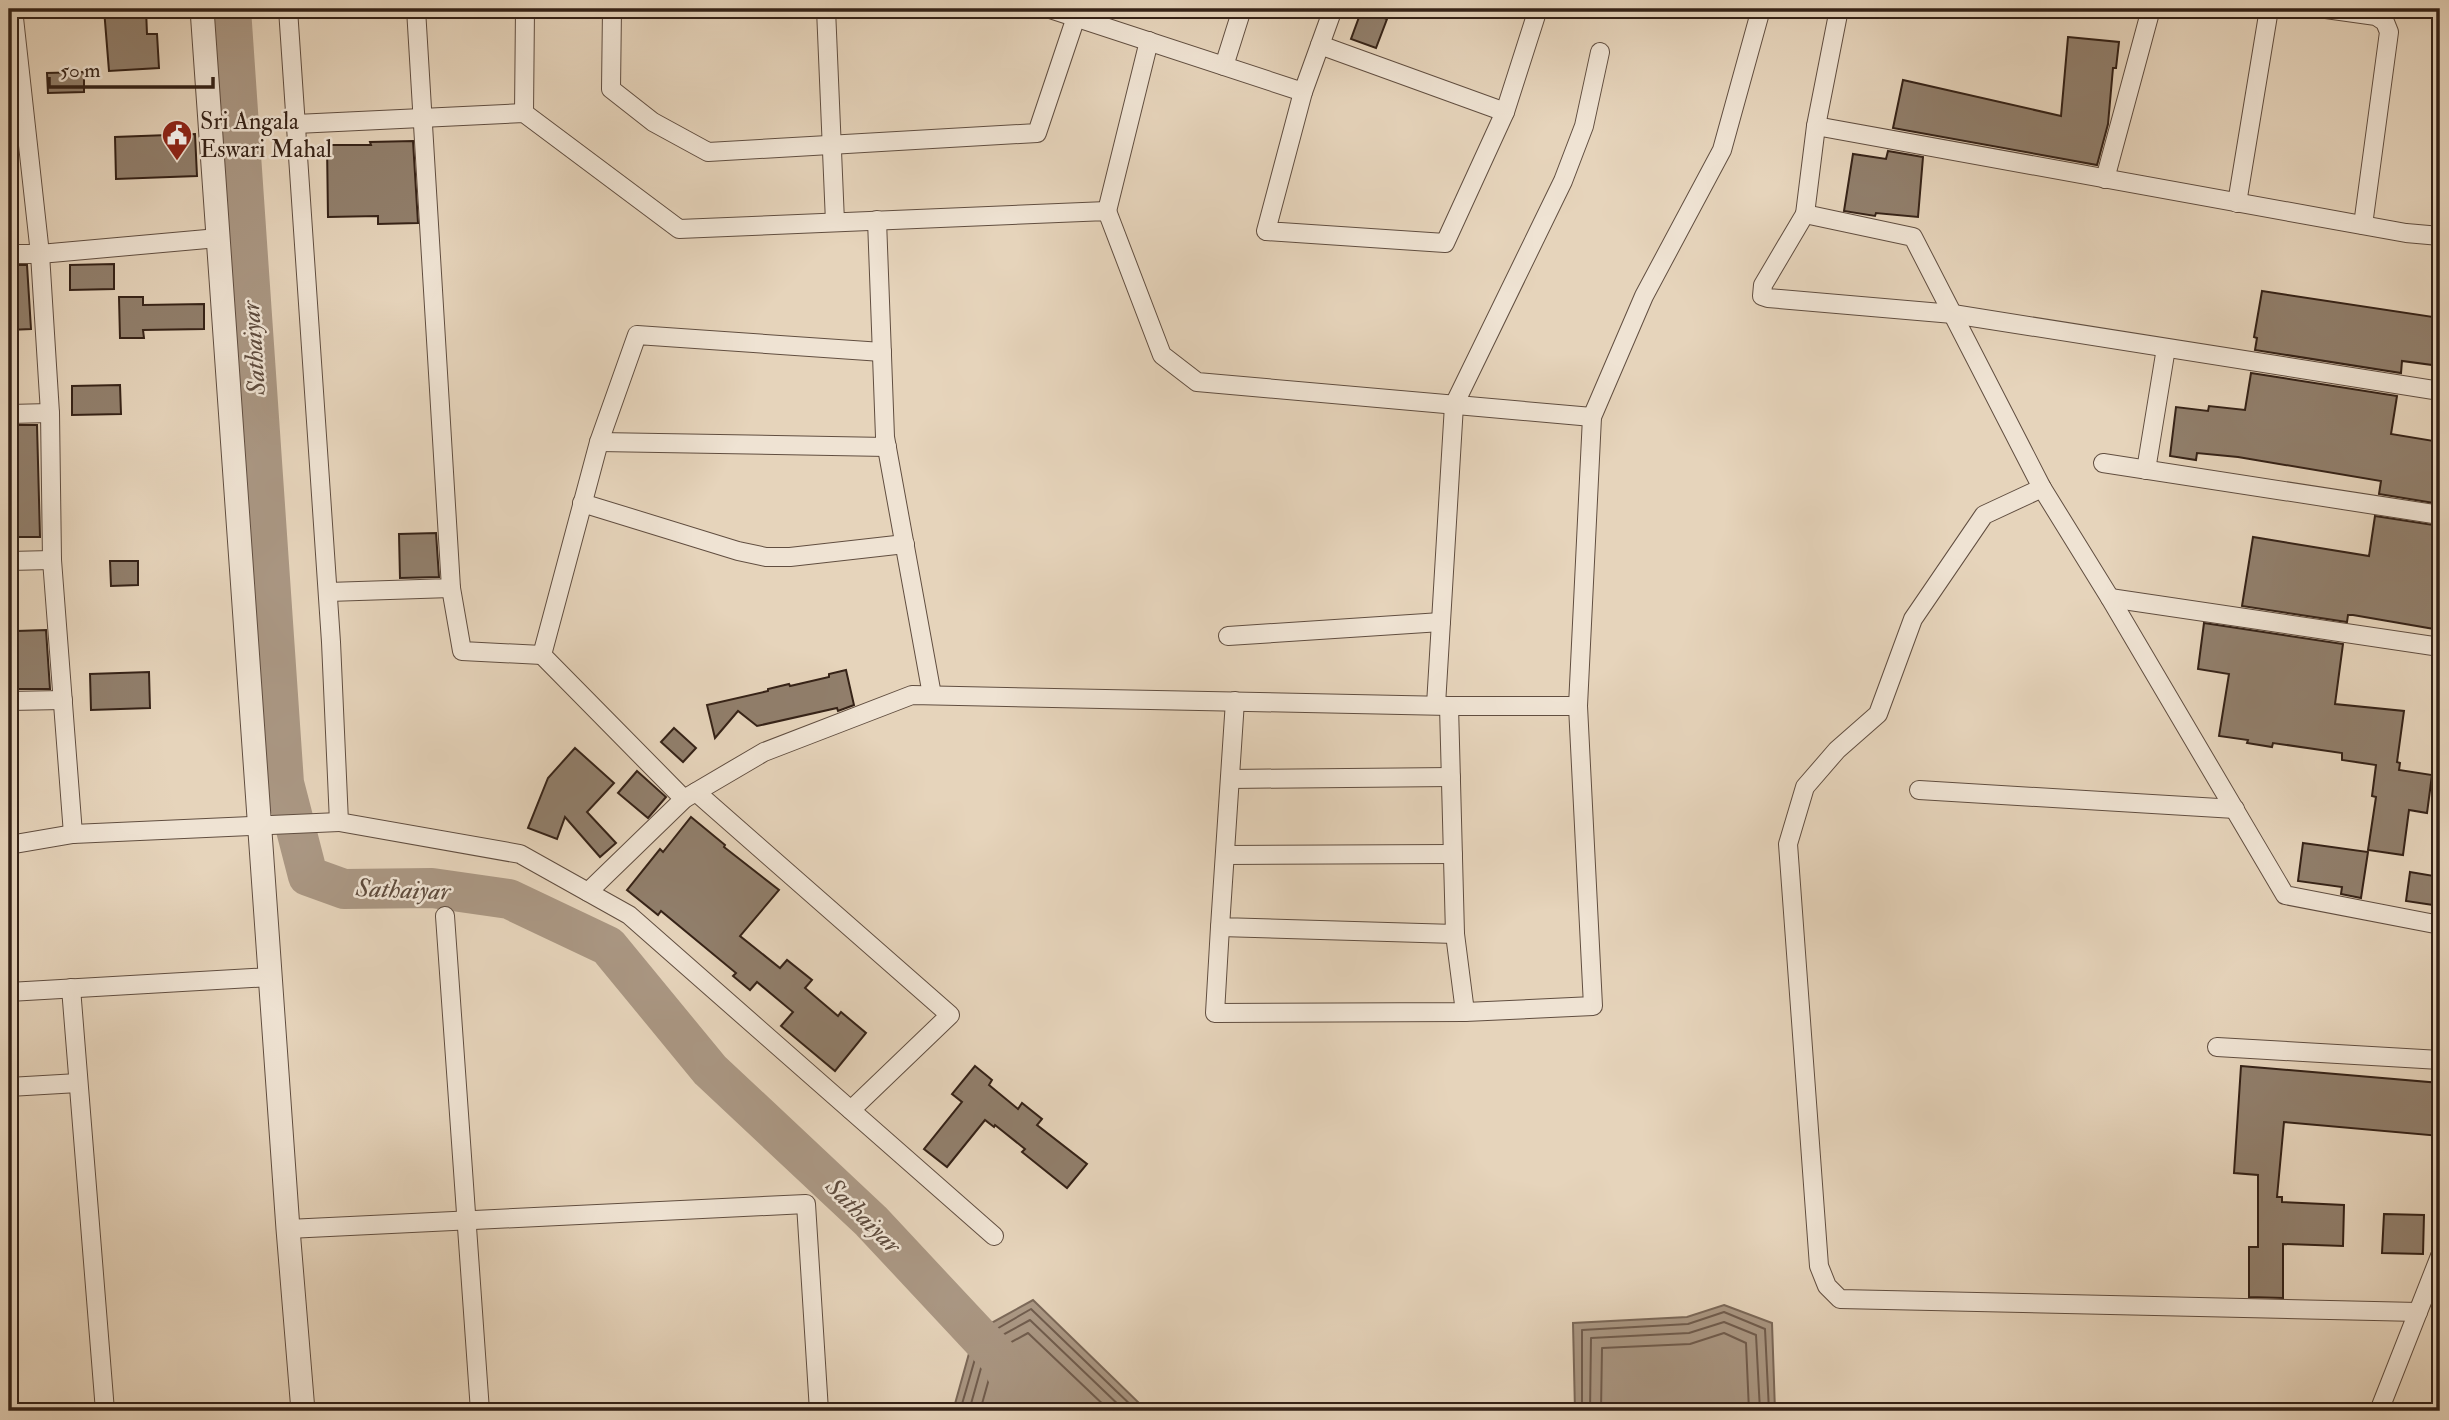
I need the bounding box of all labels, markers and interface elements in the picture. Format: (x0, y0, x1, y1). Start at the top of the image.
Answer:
scale bar (49, 46, 214, 90)
text: 50 m (60, 57, 101, 84)
place label: Sri Angala Eswari Mahal (200, 106, 332, 165)
public building icon: Sri Angala Eswari Mahal (160, 118, 194, 162)
water label: Sathaiyar (235, 298, 273, 397)
water label: Sathaiyar (354, 872, 452, 908)
water label: Sathaiyar (818, 1171, 909, 1262)

